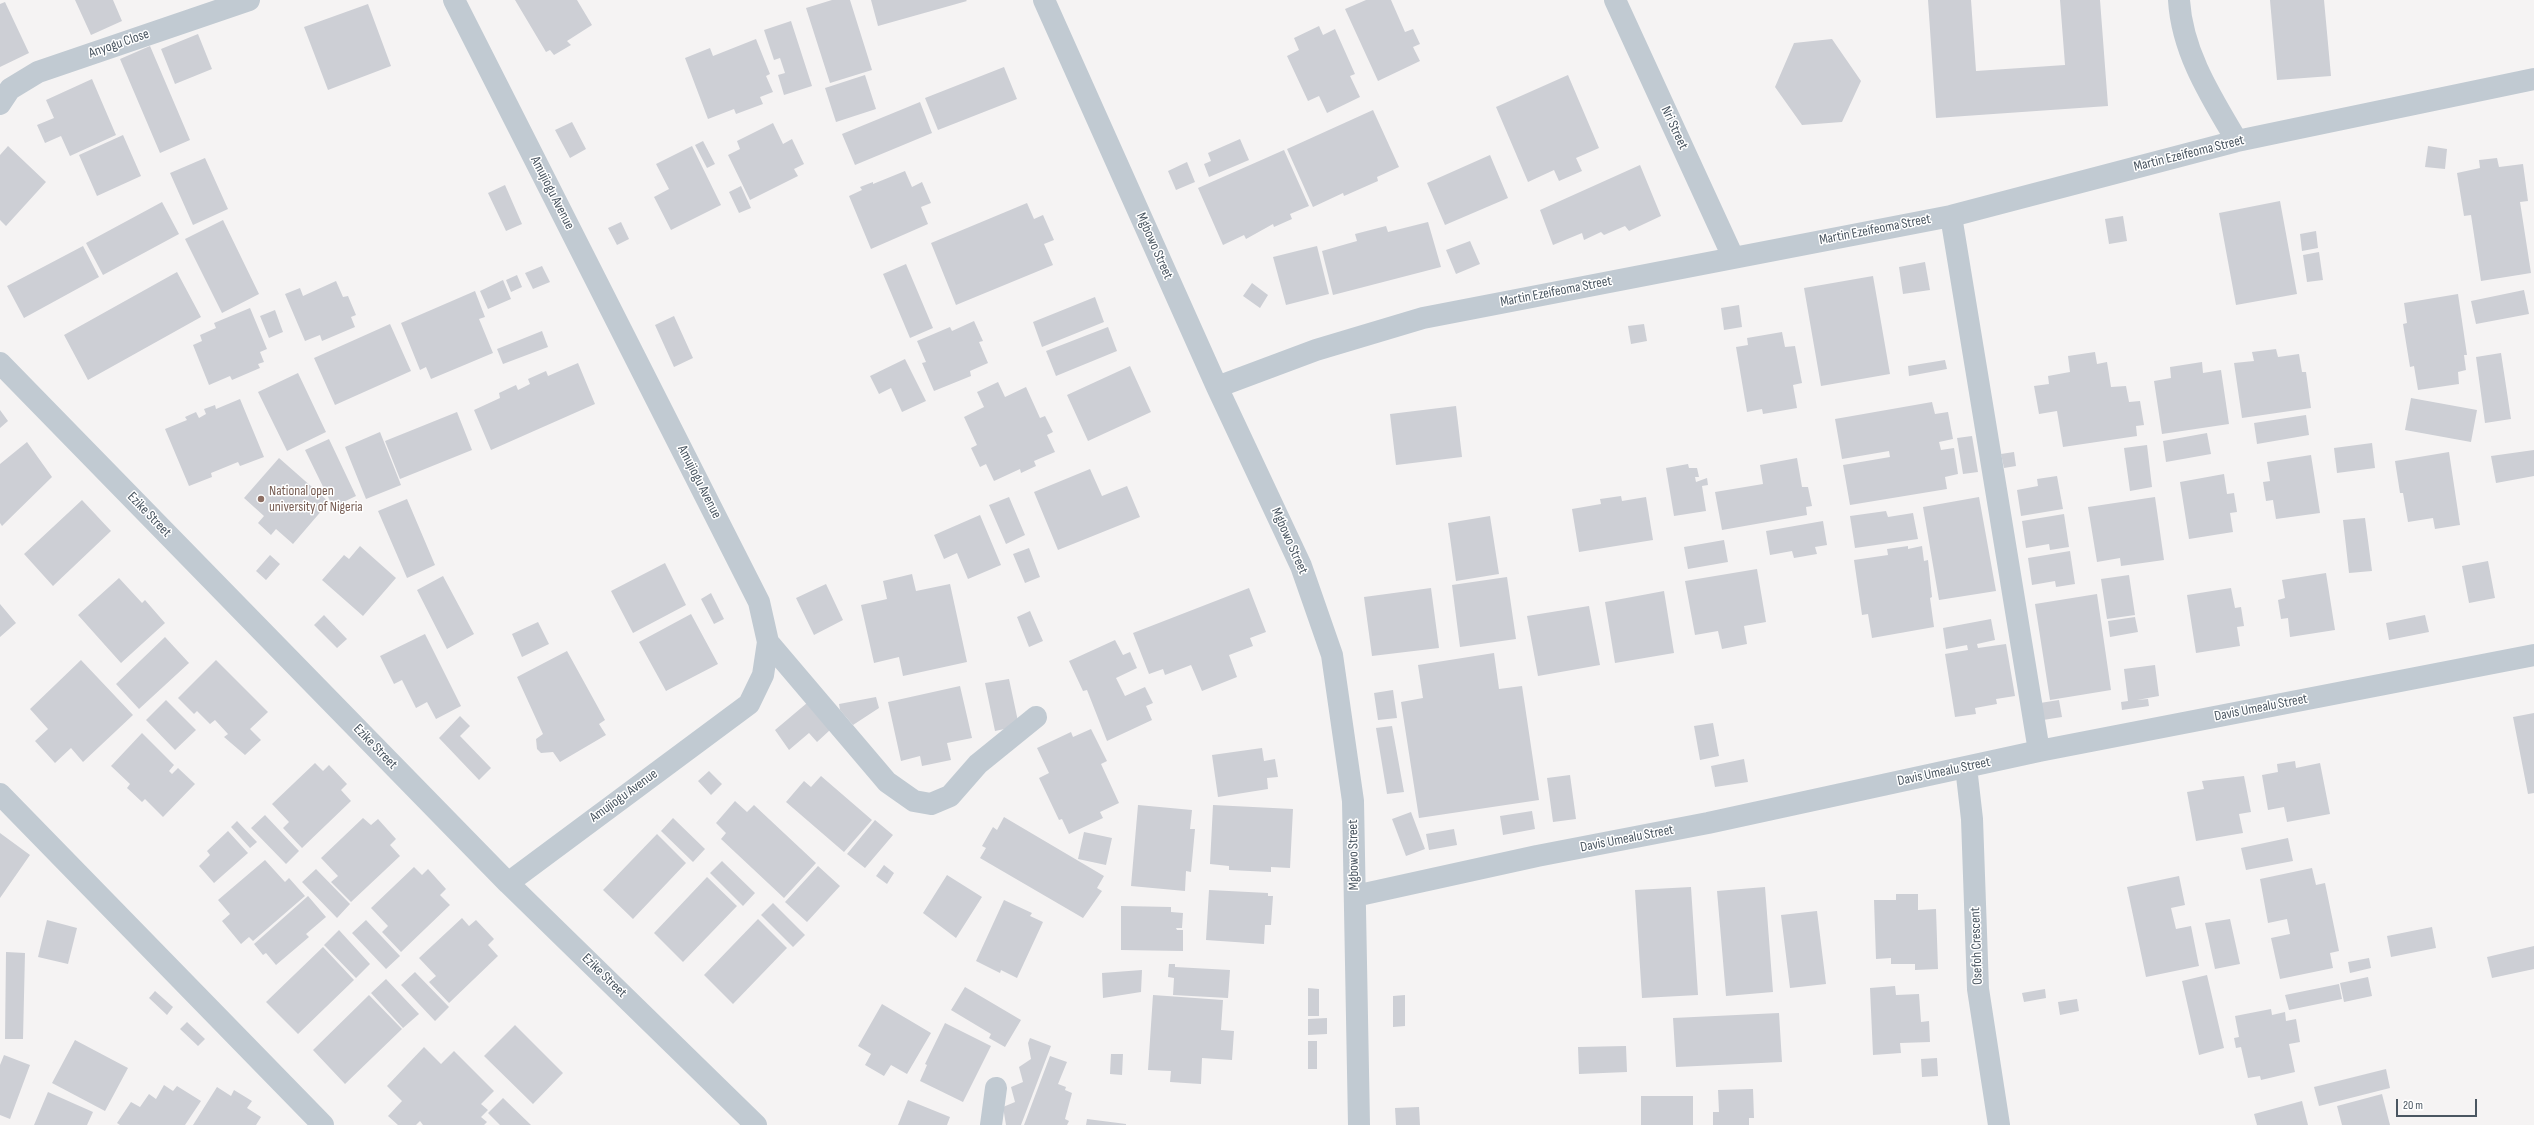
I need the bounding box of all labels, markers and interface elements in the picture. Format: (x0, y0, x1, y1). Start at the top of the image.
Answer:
street label: Anyogu Close (87, 26, 151, 62)
street label: Nri Street (1657, 104, 1691, 152)
street label: Martin Ezeifeoma Street (2132, 132, 2246, 176)
street label: Amujiogu Avenue (526, 154, 578, 232)
street label: Mgbowo Street (1132, 210, 1176, 282)
street label: Martin Ezeifeoma Street (1818, 211, 1932, 249)
street label: Martin Ezeifeoma Street (1499, 273, 1613, 311)
street label: Amujiogu Avenue (673, 443, 725, 521)
place label: National open university of Nigeria (269, 483, 363, 516)
street label: Ezike Street (124, 489, 174, 541)
marker: National open university of Nigeria (256, 494, 266, 504)
street label: Mgbowo Street (1267, 505, 1311, 577)
street label: Davis Umealu Street (2213, 691, 2309, 725)
street label: Ezike Street (350, 721, 400, 773)
street label: Davis Umealu Street (1896, 754, 1992, 790)
street label: Amujiogu Avenue (587, 766, 661, 826)
street label: Mgbowo Street (1345, 819, 1363, 891)
street label: Davis Umealu Street (1579, 822, 1675, 856)
street label: Osefoh Crescent (1967, 907, 1987, 985)
street label: Ezike Street (578, 951, 630, 1001)
scale bar (2398, 1091, 2479, 1117)
text: 20 m (2403, 1098, 2423, 1113)

